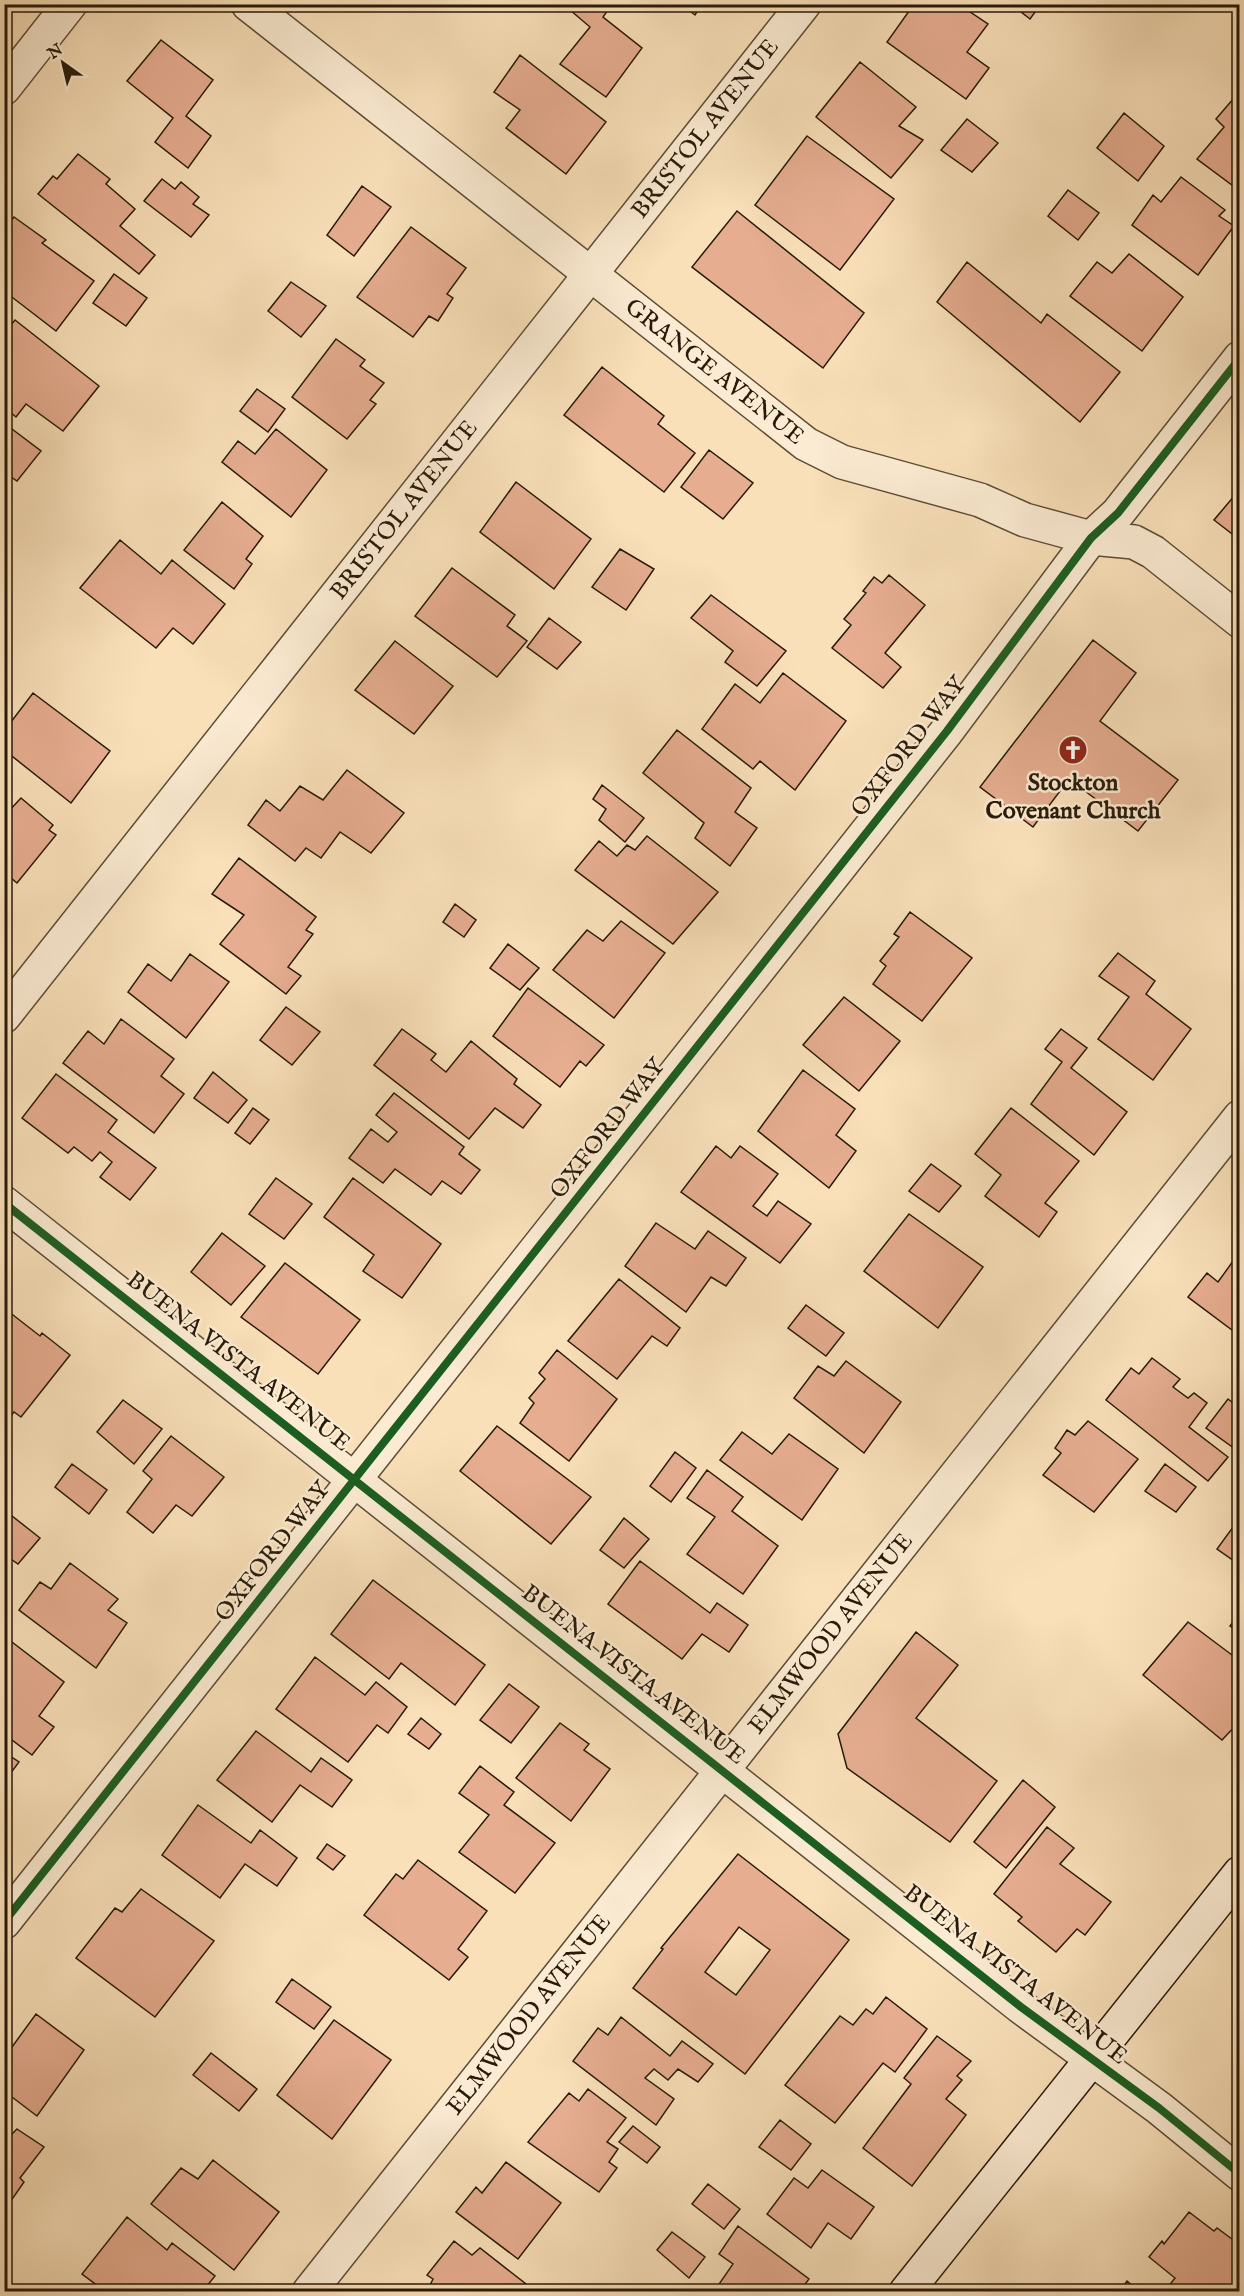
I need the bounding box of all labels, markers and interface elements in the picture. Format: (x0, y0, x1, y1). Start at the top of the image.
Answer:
street label: BRISTOL AVENUE (625, 32, 786, 225)
north arrow (33, 33, 93, 93)
text: N (44, 40, 67, 65)
street label: GRANGE AVENUE (618, 292, 810, 452)
street label: BRISTOL AVENUE (323, 414, 485, 606)
street label: OXFORD WAY (844, 669, 975, 824)
church icon: Stockton Covenant Church (1057, 734, 1089, 766)
place label: Stockton Covenant Church (986, 768, 1161, 827)
street label: OXFORD WAY (543, 1051, 674, 1206)
street label: BUENA VISTA AVENUE (120, 1265, 356, 1459)
street label: OXFORD WAY (208, 1474, 339, 1629)
street label: ELMWOOD AVENUE (741, 1527, 920, 1741)
street label: BUENA VISTA AVENUE (515, 1578, 751, 1772)
street label: BUENA VISTA AVENUE (897, 1878, 1133, 2072)
street label: ELMWOOD AVENUE (440, 1908, 618, 2121)

